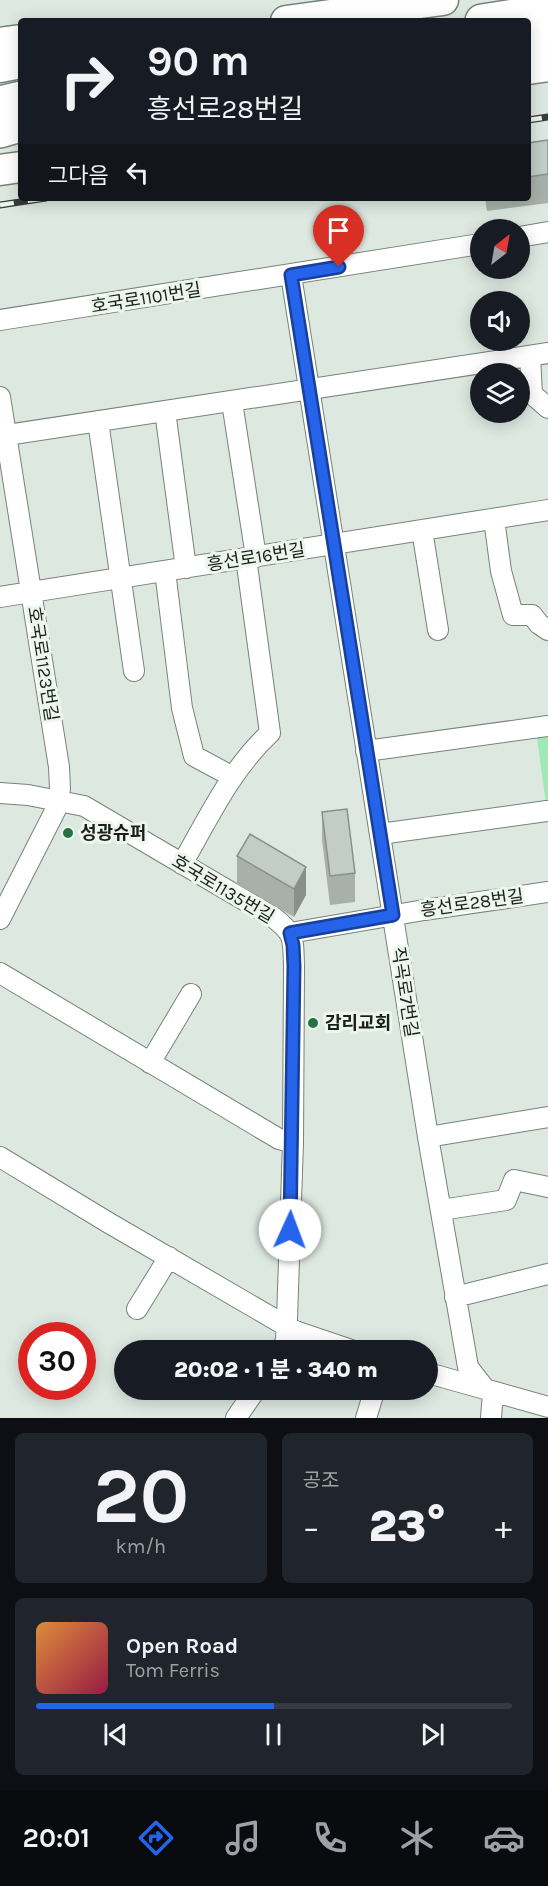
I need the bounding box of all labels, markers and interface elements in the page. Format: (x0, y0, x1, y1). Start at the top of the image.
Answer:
text: 90 m (147, 36, 250, 86)
icon: right (48, 42, 126, 120)
text: 흥선로28번길 (147, 93, 303, 125)
icon: left (121, 156, 154, 189)
text: 그다음 (48, 163, 109, 189)
pin (313, 205, 364, 267)
icon: arrive (322, 214, 355, 247)
north arrow (470, 219, 530, 279)
map controls (470, 219, 530, 423)
street label: 호국로1101번길 (89, 278, 203, 318)
button: sound (470, 291, 530, 351)
button: layers (470, 363, 530, 423)
street label: 흥선로16번길 (205, 538, 307, 576)
street label: 호국로1123번길 (23, 605, 63, 723)
place label: 성광슈퍼 (80, 822, 146, 844)
marker: 성광슈퍼 (61, 826, 75, 840)
street label: 호국로1135번길 (168, 850, 278, 928)
street label: 흥선로28번길 (419, 885, 525, 921)
street label: 직곡로7번길 (387, 945, 423, 1039)
place label: 감리교회 (325, 1012, 391, 1034)
marker: 감리교회 (306, 1016, 320, 1030)
position arrow (258, 1198, 322, 1262)
speed limit sign: 30 (18, 1322, 96, 1400)
text: 20:02 · 1 분 · 340 m (174, 1357, 378, 1383)
text: 20 (92, 1450, 189, 1542)
text: 공조 (303, 1469, 339, 1492)
text: 23° (368, 1500, 446, 1552)
text: − (303, 1508, 320, 1546)
text: + (495, 1508, 512, 1546)
text: km/h (115, 1535, 166, 1558)
text: Open Road (126, 1633, 238, 1659)
text: Tom Ferris (126, 1659, 220, 1682)
icon: previous (99, 1718, 132, 1751)
icon: pause (257, 1718, 290, 1751)
icon: next (416, 1718, 449, 1751)
icon: directions (135, 1817, 177, 1859)
icon: music (222, 1817, 264, 1859)
icon: phone (309, 1817, 351, 1859)
icon: climate (396, 1817, 438, 1859)
icon: car (483, 1817, 525, 1859)
text: 20:01 (23, 1822, 90, 1854)

